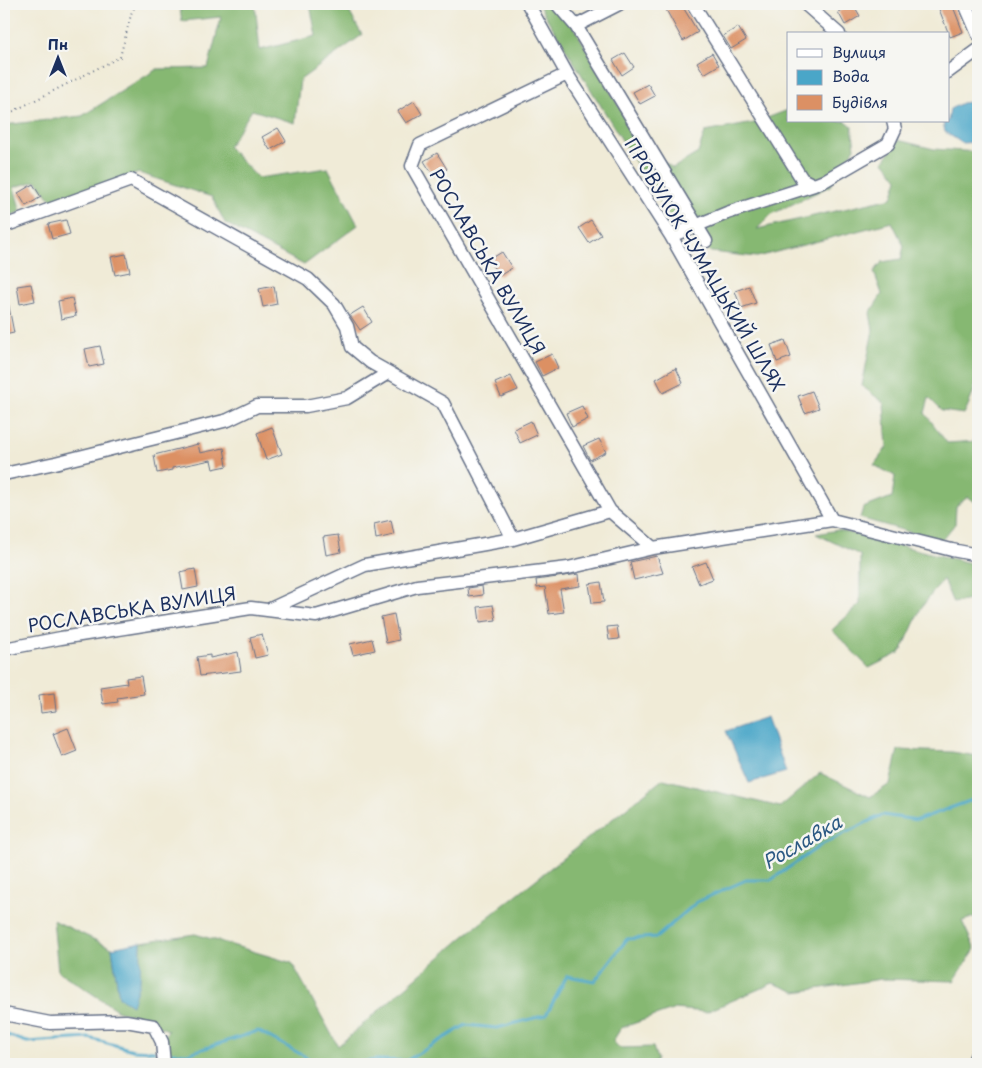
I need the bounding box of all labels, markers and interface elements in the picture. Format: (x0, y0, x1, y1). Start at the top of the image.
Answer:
north arrow (32, 32, 82, 82)
legend (787, 32, 950, 122)
text: Пн (48, 34, 68, 55)
text: Вулиця (832, 40, 886, 63)
text: Вода (832, 64, 870, 87)
text: Будівля (832, 90, 888, 113)
street label: ПРОВУЛОК ЧУМАЦЬКИЙ ШЛЯХ (619, 132, 792, 396)
street label: РОСЛАВСЬКА ВУЛИЦЯ (424, 163, 553, 359)
street label: РОСЛАВСЬКА ВУЛИЦЯ (26, 579, 238, 638)
water label: Рославка (757, 807, 847, 875)

